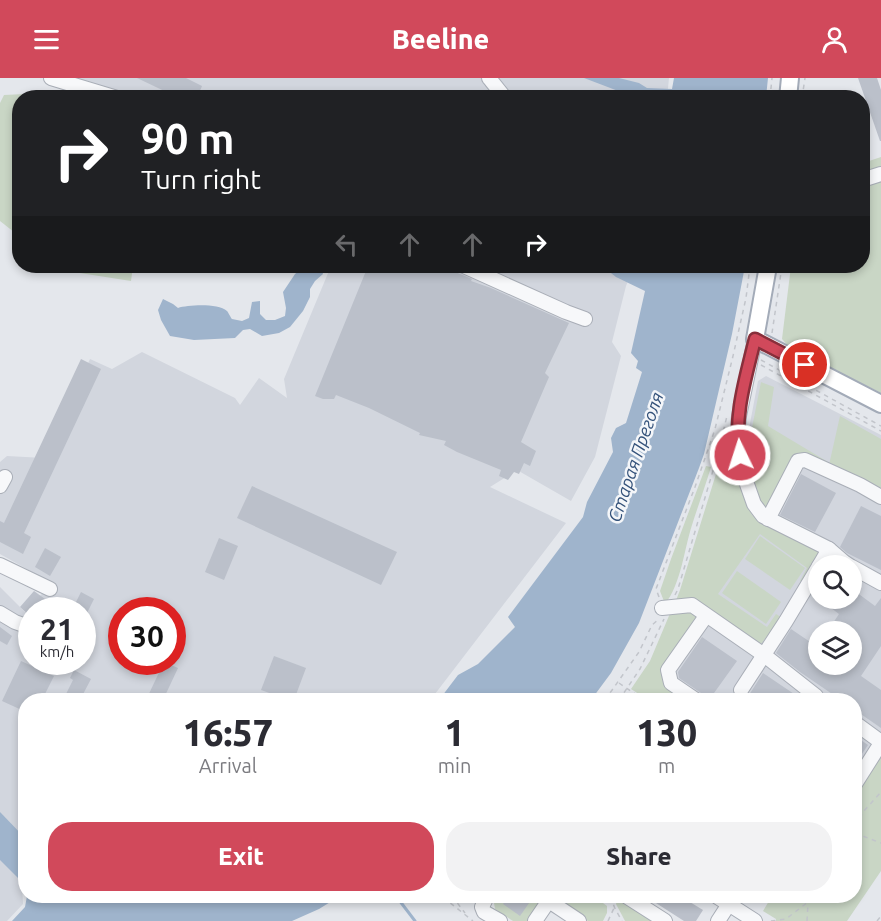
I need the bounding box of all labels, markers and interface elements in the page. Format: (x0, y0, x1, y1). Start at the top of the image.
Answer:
icon: menu (30, 23, 63, 56)
icon: person (818, 23, 851, 56)
text: Beeline (392, 24, 489, 54)
icon: right (42, 114, 120, 192)
text: 90 m (141, 115, 235, 162)
text: Turn right (141, 164, 261, 194)
icon: left (330, 228, 363, 261)
icon: ahead (393, 228, 426, 261)
icon: ahead (456, 228, 489, 261)
icon: right (519, 228, 552, 261)
pin (779, 339, 830, 390)
icon: arrive (788, 348, 821, 381)
water label: Старая Преголя (603, 390, 667, 524)
position arrow (708, 423, 772, 487)
map controls (808, 555, 862, 675)
button: search (808, 555, 862, 609)
speed limit sign: 30 (108, 597, 186, 675)
text: 21 (40, 612, 74, 646)
button: layers (808, 621, 862, 675)
text: km/h (40, 643, 74, 660)
text: 16:57 (183, 712, 273, 753)
text: 1 (444, 712, 465, 753)
text: 130 (636, 712, 697, 753)
text: Arrival (199, 754, 257, 777)
text: min (438, 754, 471, 777)
text: m (658, 754, 675, 777)
button: Exit (48, 822, 434, 891)
button: Share (446, 822, 832, 891)

